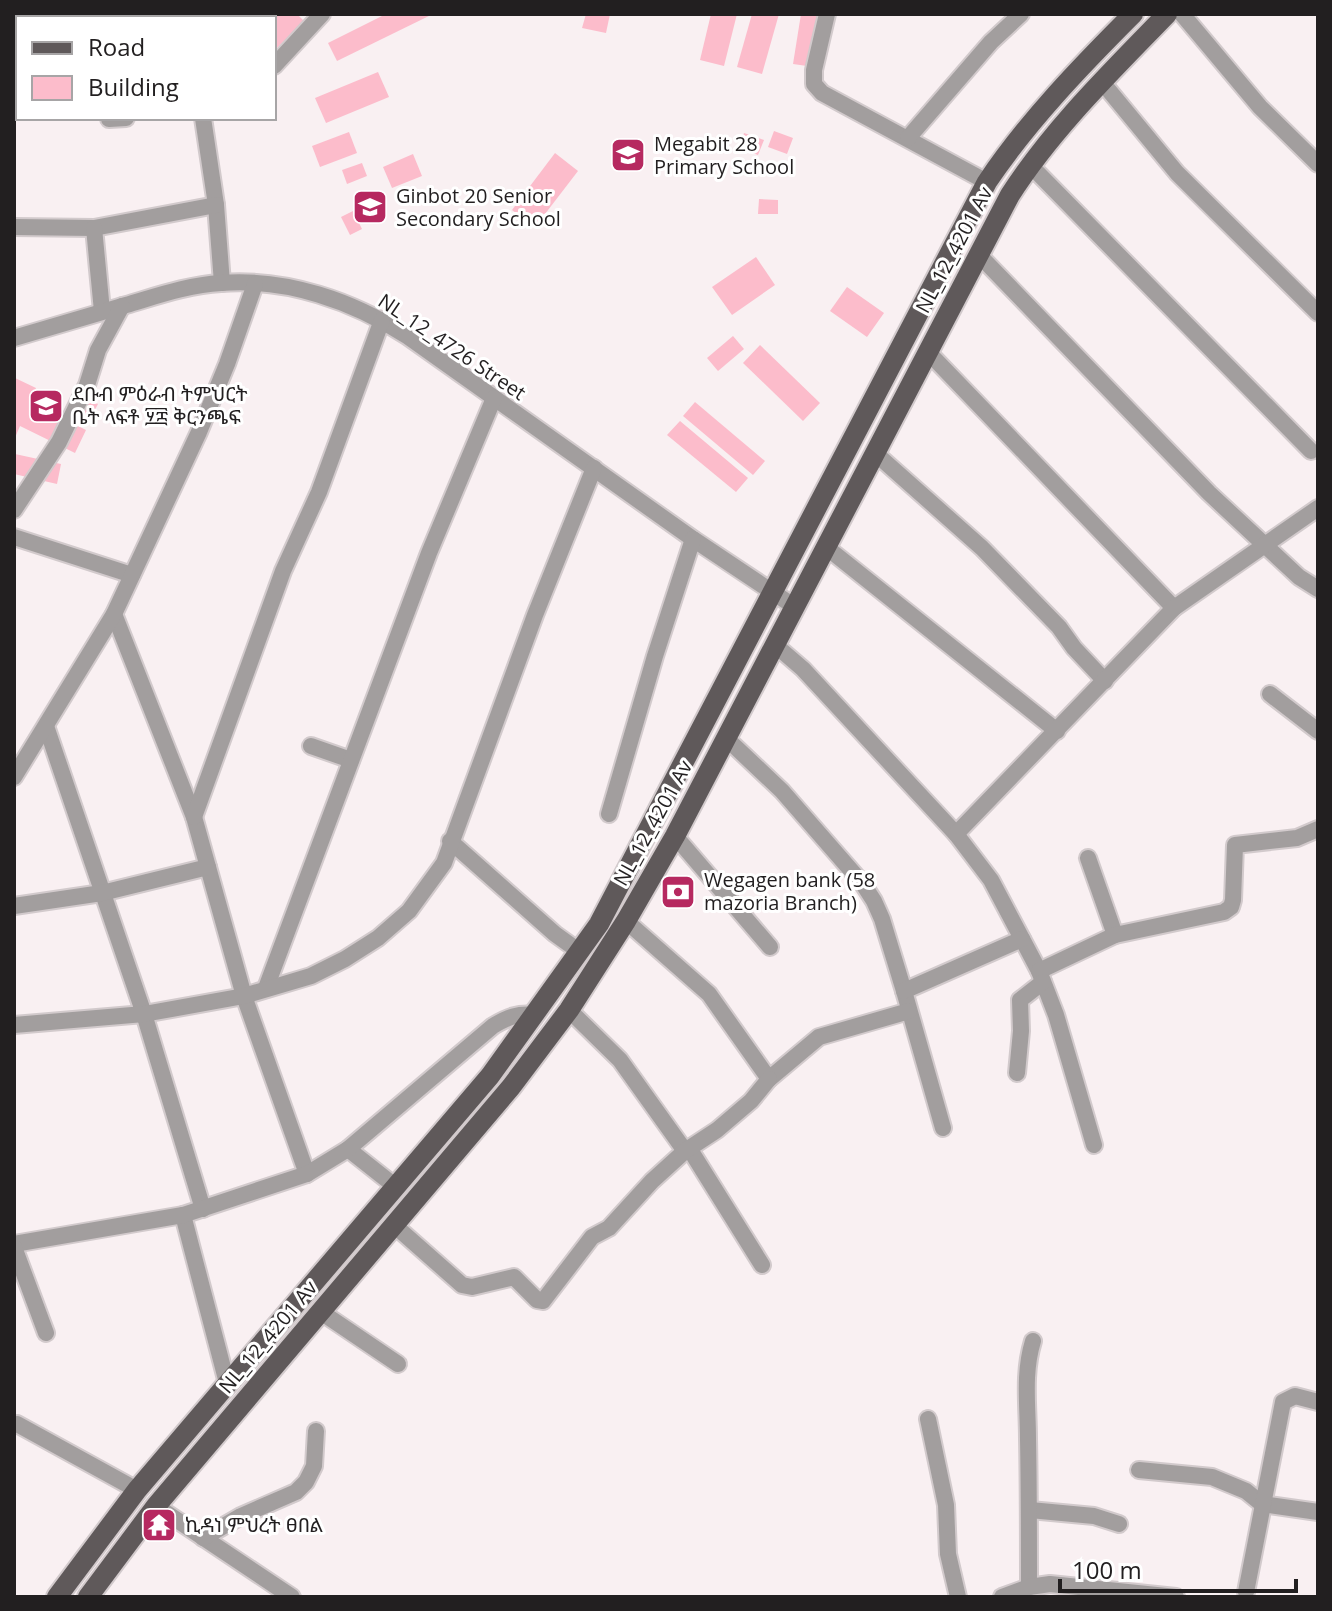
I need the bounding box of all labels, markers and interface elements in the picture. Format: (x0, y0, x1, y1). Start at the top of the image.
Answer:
legend (16, 16, 276, 120)
text: Road (88, 30, 145, 63)
text: Building (88, 70, 179, 103)
place label: Megabit 28 Primary School (654, 130, 794, 180)
school or university icon: Megabit 28 Primary School (609, 136, 647, 174)
place label: Ginbot 20 Senior Secondary School (396, 182, 561, 232)
street label: NL_12_4201 Av (909, 182, 998, 318)
school or university icon: Ginbot 20 Senior Secondary School (351, 188, 389, 226)
street label: NL_12_4726 Street (373, 287, 531, 406)
place label: ደቡብ ምዕራብ ትምህርት ቤት ላፍቶ ፶፰ ቅርንጫፍ (72, 380, 248, 430)
school or university icon: ደቡብ ምዕራብ ትምህርት ቤት ላፍቶ ፶፰ ቅርንጫፍ (27, 387, 65, 425)
street label: NL_12_4201 Av (607, 755, 698, 890)
place label: Wegagen bank (58 mazoria Branch) (704, 866, 875, 916)
bank icon: Wegagen bank (58 mazoria Branch) (659, 873, 697, 911)
street label: NL_12_4201 Av (212, 1275, 323, 1399)
temple icon: ኪዳነ ምህረት ፀበል (140, 1506, 178, 1544)
place label: ኪዳነ ምህረት ፀበል (185, 1511, 323, 1538)
scale bar (1060, 1543, 1296, 1593)
text: 100 m (1072, 1553, 1142, 1586)

